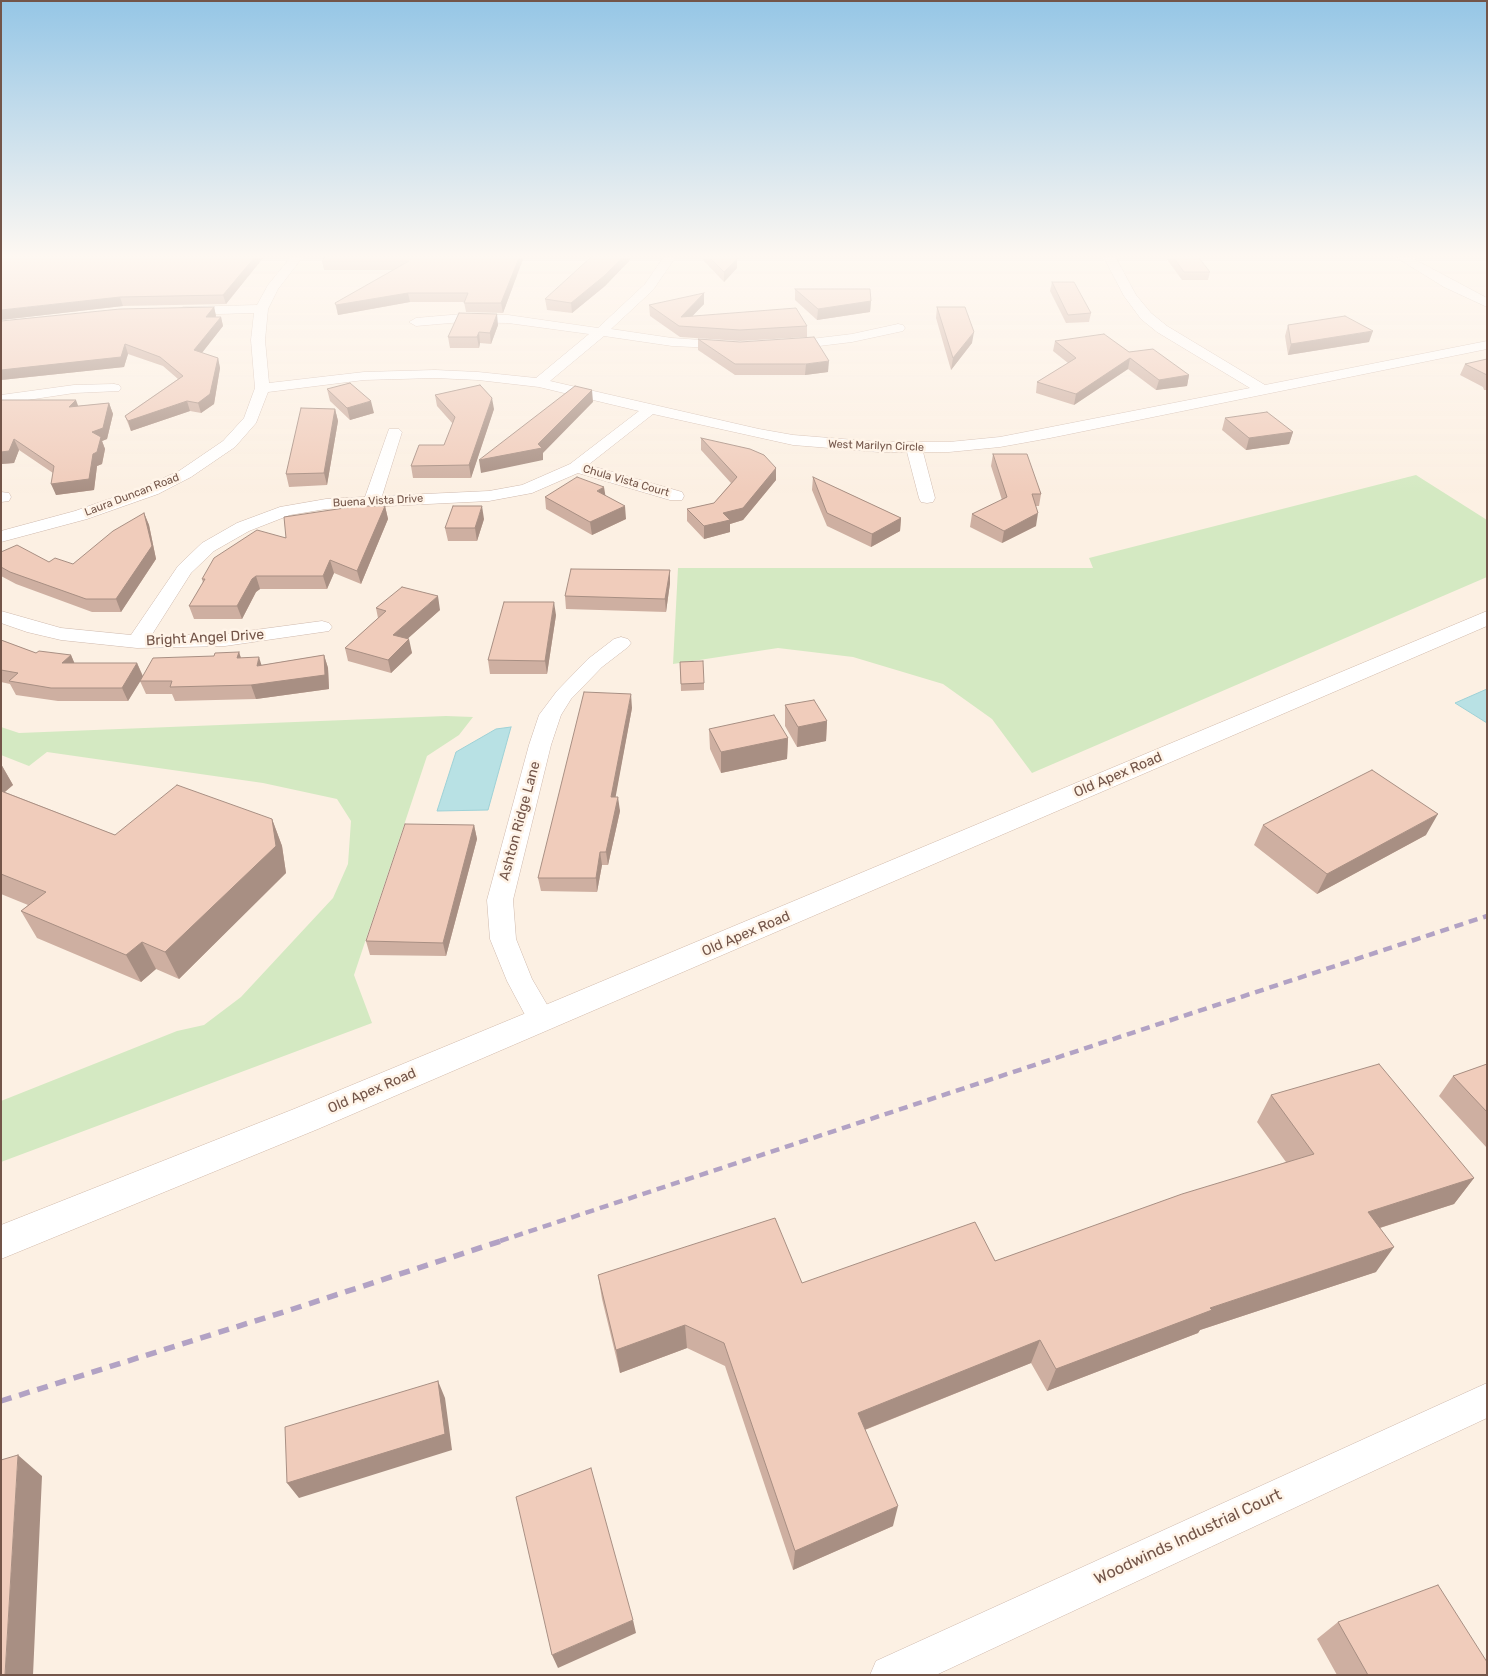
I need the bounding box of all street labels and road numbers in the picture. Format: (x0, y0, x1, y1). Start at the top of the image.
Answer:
street label: West Marilyn Circle (828, 438, 924, 454)
street label: Chula Vista Court (581, 462, 671, 500)
street label: Laura Duncan Road (83, 471, 181, 519)
street label: Buena Vista Drive (332, 492, 424, 510)
street label: Bright Angel Drive (145, 627, 265, 649)
street label: Old Apex Road (1071, 749, 1165, 801)
street label: Ashton Ridge Lane (496, 760, 544, 882)
street label: Old Apex Road (699, 908, 793, 960)
street label: Old Apex Road (325, 1065, 419, 1117)
street label: Woodwinds Industrial Court (1091, 1485, 1285, 1589)

